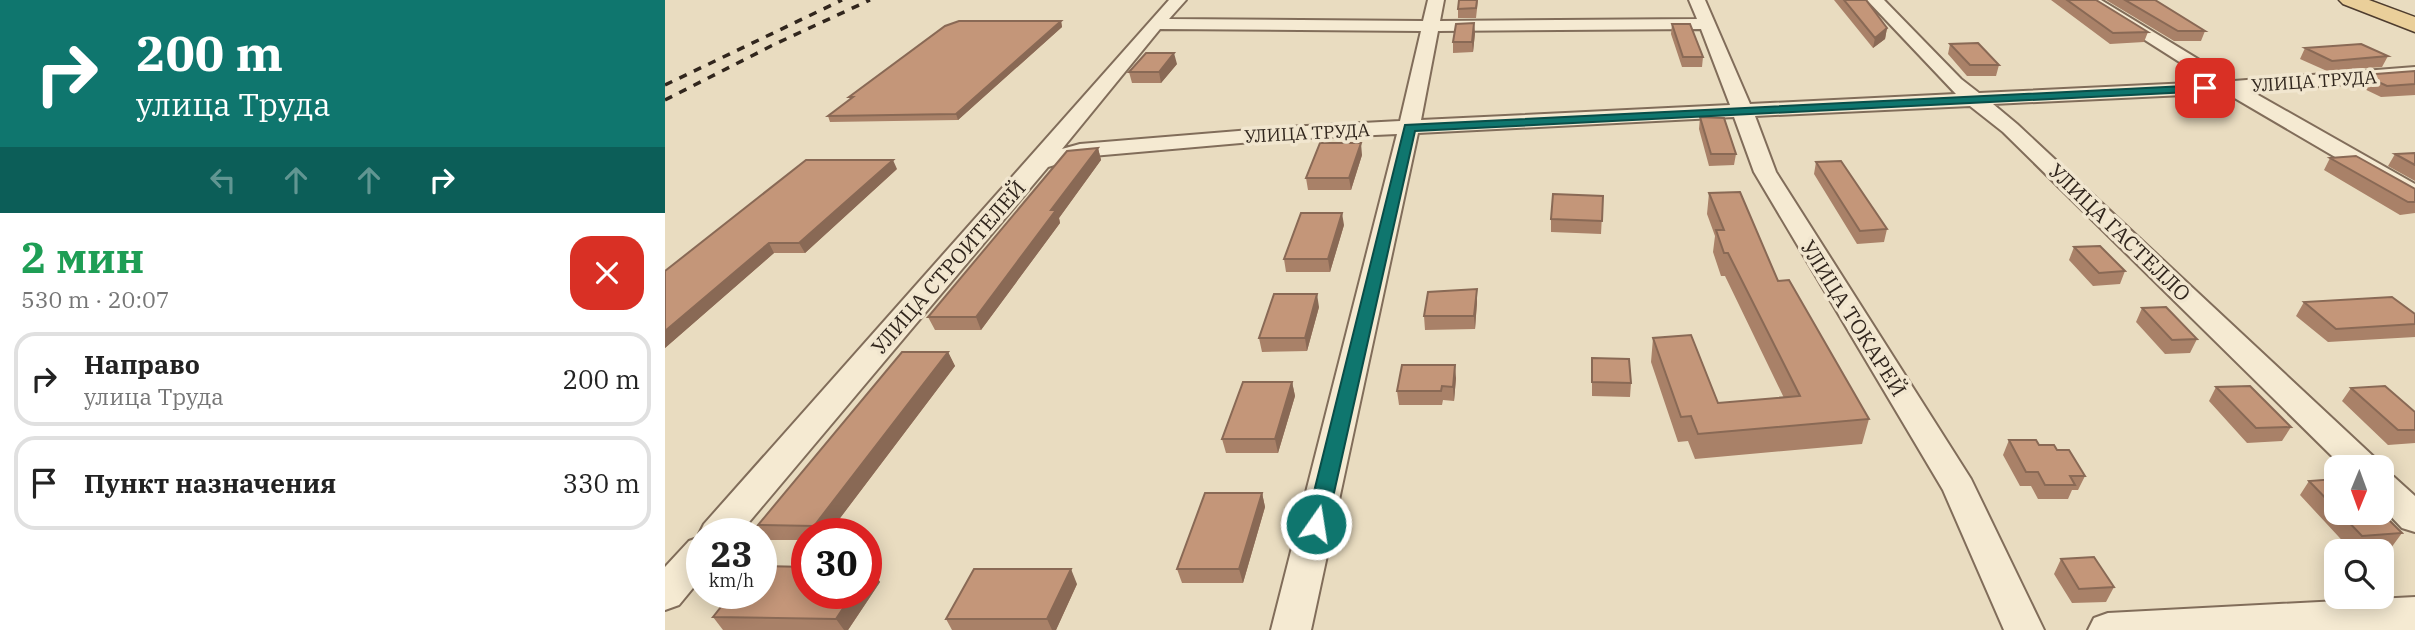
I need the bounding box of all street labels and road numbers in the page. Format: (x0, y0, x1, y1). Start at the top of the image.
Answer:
street label: УЛИЦА ТРУДА (2251, 65, 2378, 97)
street label: УЛИЦА ТРУДА (1244, 118, 1371, 148)
street label: УЛИЦА ГАСТЕЛЛО (2043, 157, 2197, 307)
street label: УЛИЦА СТРОИТЕЛЕЙ (865, 174, 1031, 360)
street label: УЛИЦА ТОКАРЕЙ (1795, 235, 1913, 401)

